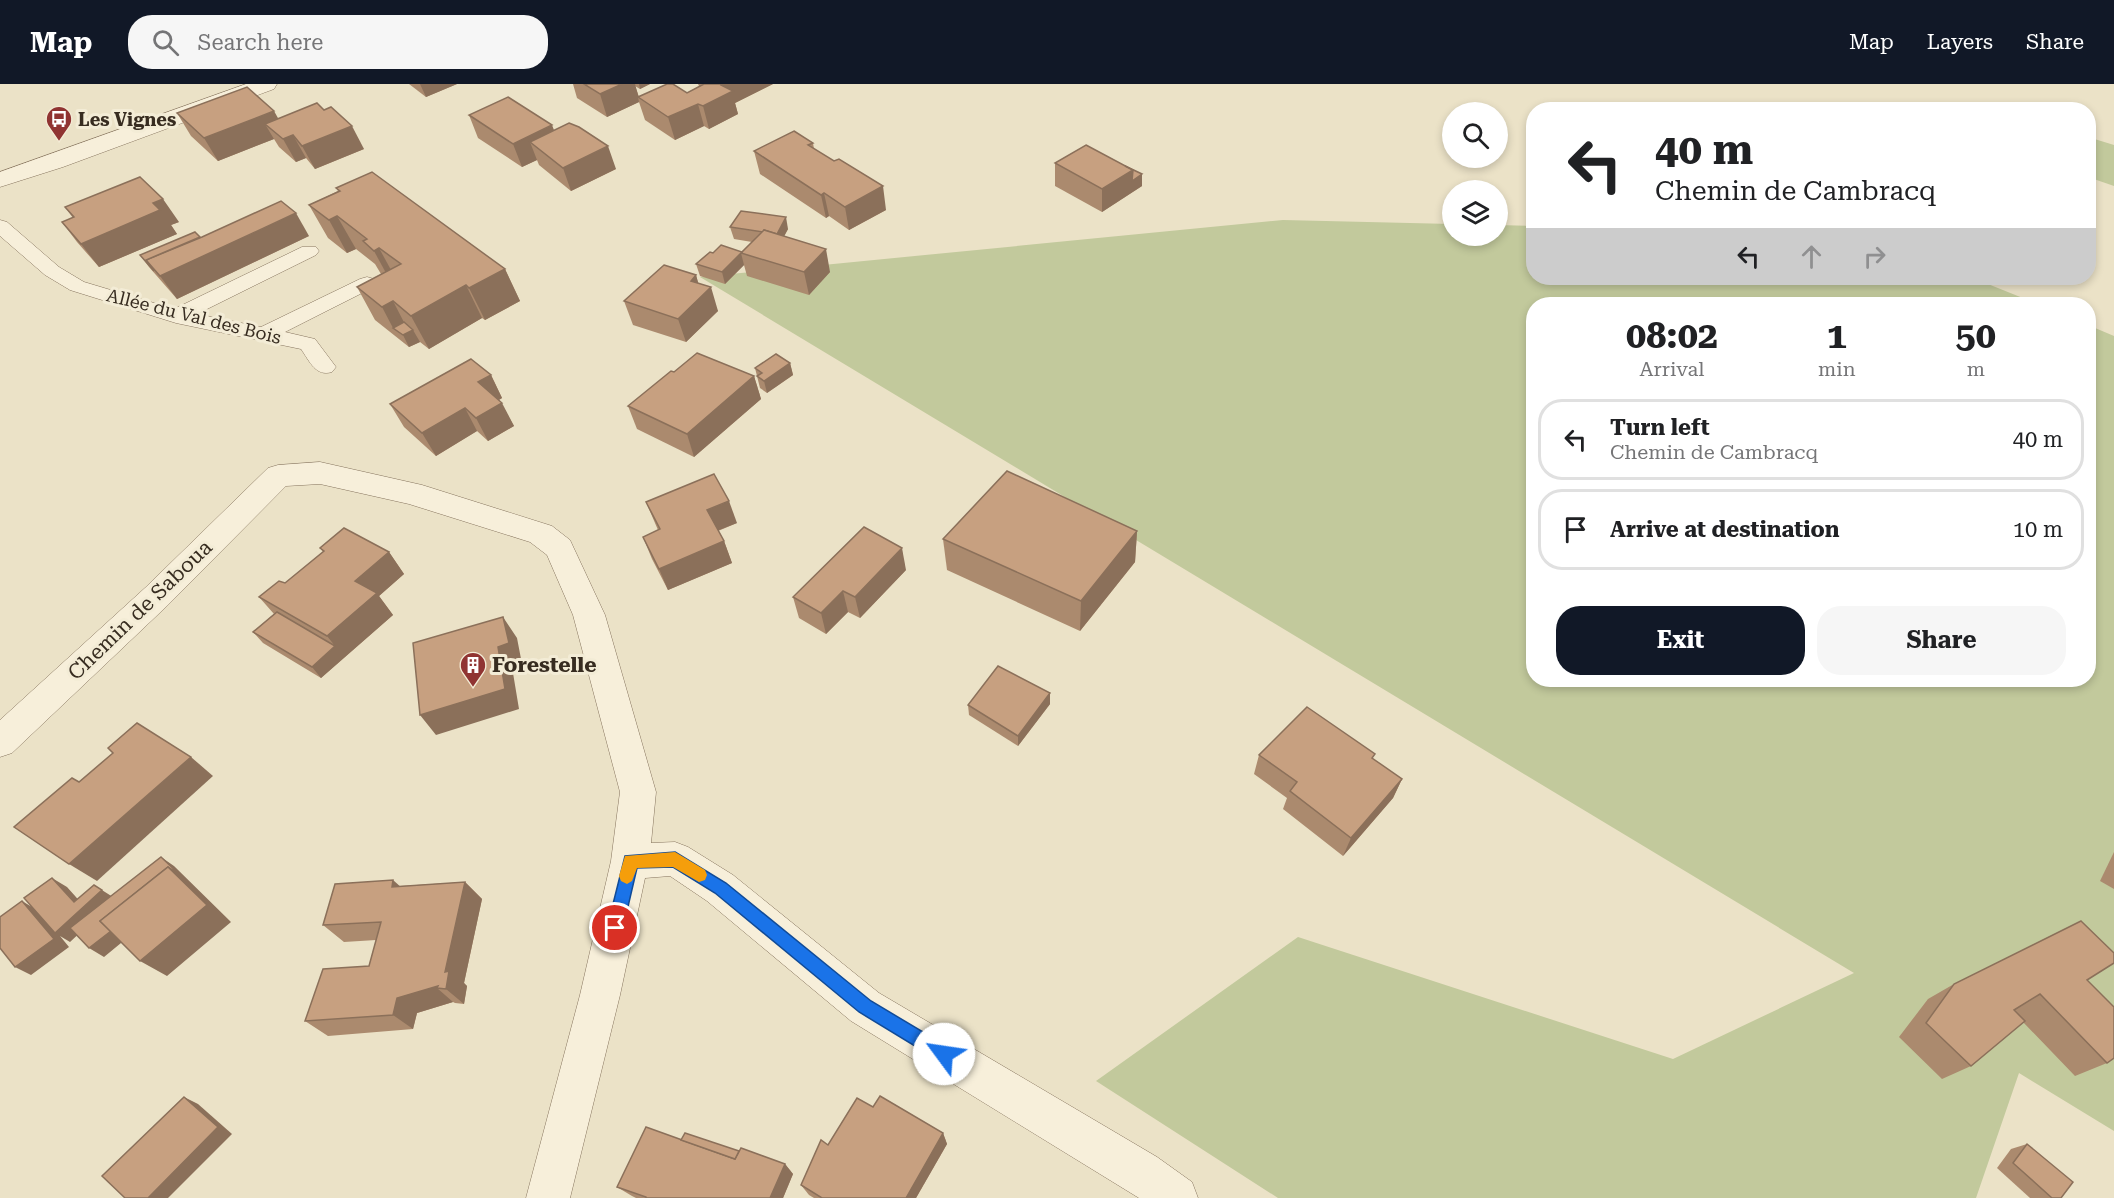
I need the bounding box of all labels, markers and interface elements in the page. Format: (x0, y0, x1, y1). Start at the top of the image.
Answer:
search box (128, 15, 548, 69)
text: Map (30, 26, 92, 59)
icon: search (149, 26, 182, 59)
text: Search here (197, 30, 323, 55)
text: Map (1849, 30, 1894, 54)
text: Layers (1927, 30, 1993, 54)
text: Share (2026, 30, 2084, 54)
map controls (1442, 102, 1508, 246)
button: search (1442, 102, 1508, 168)
bus stop icon: Les Vignes (44, 104, 74, 142)
place label: Les Vignes (78, 109, 176, 130)
text: 40 m (1655, 125, 1753, 174)
icon: left (1556, 126, 1634, 204)
text: Chemin de Cambracq (1655, 175, 1936, 207)
button: layers (1442, 180, 1508, 246)
icon: left (1732, 240, 1765, 273)
icon: ahead (1795, 240, 1828, 273)
icon: right (1858, 240, 1891, 273)
street label: Allée du Val des Bois (105, 284, 283, 348)
text: 08:02 (1626, 315, 1718, 357)
text: 1 (1827, 315, 1847, 357)
text: 50 (1956, 315, 1996, 357)
text: Arrival (1640, 357, 1705, 381)
text: min (1818, 357, 1856, 381)
text: m (1967, 357, 1985, 381)
text: Turn left (1610, 415, 1710, 440)
icon: left (1559, 423, 1592, 456)
text: 40 m (2013, 427, 2063, 452)
text: Chemin de Cambracq (1610, 440, 1818, 464)
icon: arrive (1559, 513, 1592, 546)
text: Arrive at destination (1610, 517, 1839, 542)
text: 10 m (2013, 517, 2063, 542)
street label: Chemin de Saboua (63, 535, 217, 685)
button: Exit (1556, 606, 1805, 675)
button: Share (1817, 606, 2066, 675)
building icon: Forestelle (458, 650, 488, 688)
place label: Forestelle (492, 653, 597, 677)
pin (589, 902, 640, 953)
icon: arrive (598, 911, 631, 944)
position arrow (912, 1022, 976, 1086)

